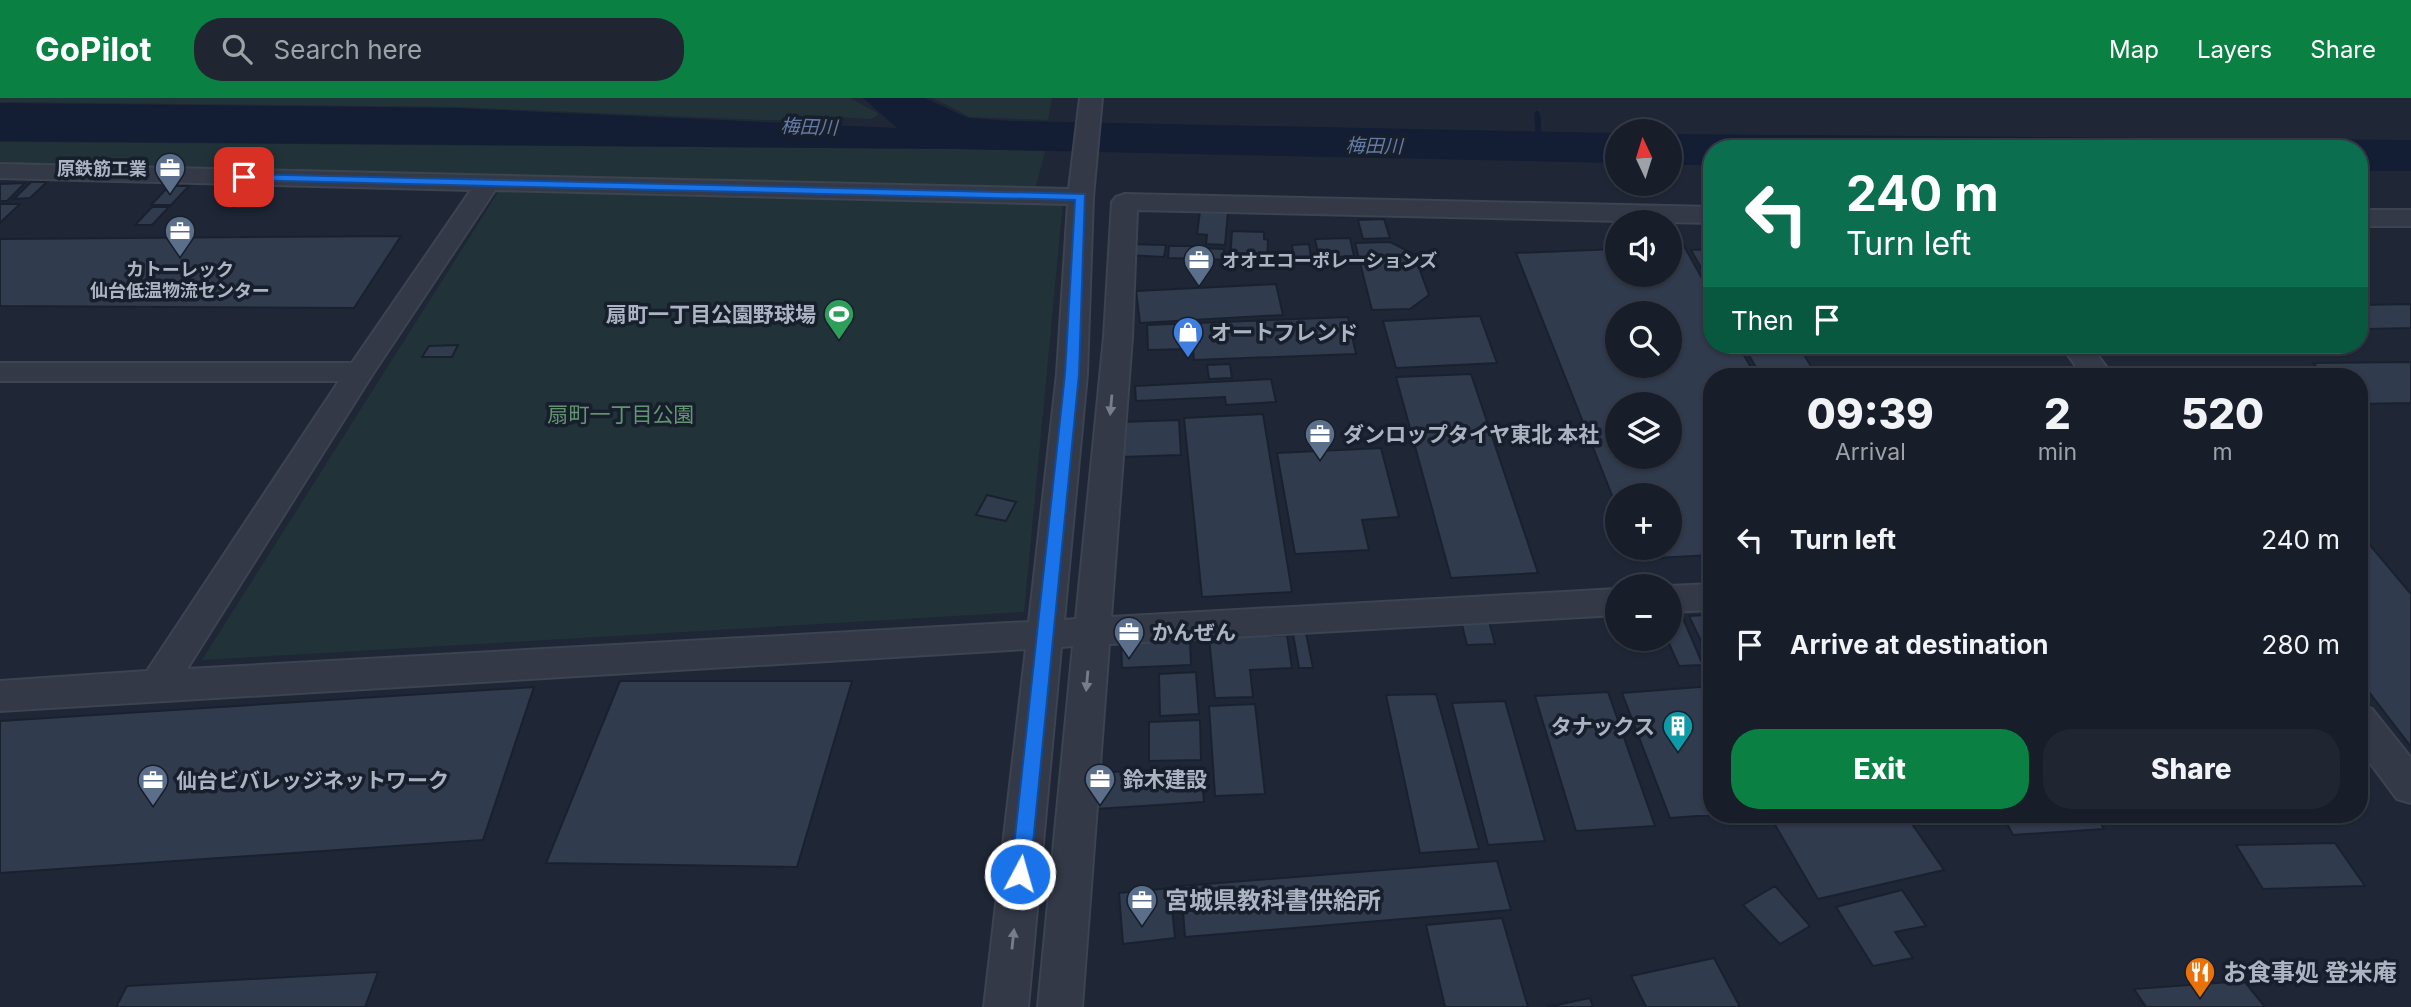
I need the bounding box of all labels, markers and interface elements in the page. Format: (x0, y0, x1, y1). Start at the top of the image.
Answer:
search box (194, 18, 684, 81)
text: GoPilot (35, 29, 152, 69)
icon: search (218, 30, 256, 68)
text: Search here (274, 34, 422, 65)
text: Map (2109, 35, 2159, 64)
text: Layers (2197, 35, 2272, 64)
text: Share (2310, 35, 2376, 64)
water label: 梅田川 (780, 115, 840, 140)
north arrow (1605, 119, 1682, 196)
map controls (1605, 119, 1682, 651)
water label: 梅田川 (1345, 134, 1405, 158)
pin (214, 147, 274, 207)
office icon: 原鉄筋工業 (153, 151, 187, 195)
place label: 原鉄筋工業 (57, 158, 147, 179)
icon: arrive (225, 158, 263, 196)
text: 240 m (1846, 164, 1999, 223)
icon: left (1731, 168, 1822, 259)
button: sound (1605, 210, 1682, 287)
office icon: カトーレック 仙台低温物流センター (163, 214, 197, 258)
text: Turn left (1846, 224, 1971, 263)
office icon: オオエコーポレーションズ (1182, 243, 1216, 287)
place label: オオエコーポレーションズ (1222, 250, 1437, 271)
place label: カトーレック 仙台低温物流センター (90, 259, 270, 301)
sports icon: 扇町一丁目公園野球場 (822, 297, 856, 341)
button: search (1605, 301, 1682, 378)
icon: arrive (1808, 301, 1846, 339)
place label: 扇町一丁目公園野球場 (606, 302, 816, 327)
text: Then (1731, 305, 1794, 336)
shop icon: オートフレンド (1171, 315, 1205, 359)
place label: オートフレンド (1211, 320, 1358, 345)
text: 09:39 (1807, 388, 1934, 439)
text: 2 (2044, 388, 2071, 439)
text: 520 (2181, 388, 2264, 439)
button: layers (1605, 392, 1682, 469)
one-way arrow (1105, 394, 1116, 416)
park label: 扇町一丁目公園 (548, 402, 695, 427)
office icon: ダンロップタイヤ東北 本社 (1303, 417, 1337, 461)
place label: ダンロップタイヤ東北 本社 (1343, 422, 1599, 447)
text: Arrival (1835, 438, 1906, 466)
text: min (2038, 438, 2077, 466)
text: m (2212, 438, 2233, 466)
button: + (1605, 483, 1682, 560)
icon: left (1731, 521, 1769, 559)
text: Turn left (1790, 524, 1896, 555)
text: 240 m (2261, 524, 2340, 555)
button: − (1605, 574, 1682, 651)
office icon: かんぜん (1112, 615, 1146, 659)
place label: かんぜん (1152, 620, 1236, 645)
icon: arrive (1731, 626, 1769, 664)
text: Arrive at destination (1790, 629, 2049, 660)
text: 280 m (2262, 629, 2340, 660)
one-way arrow (1081, 670, 1092, 692)
building icon: タナックス (1661, 709, 1695, 753)
place label: タナックス (1551, 714, 1655, 739)
button: Exit (1731, 729, 2029, 809)
button: Share (2043, 729, 2340, 809)
office icon: 鈴木建設 (1083, 762, 1117, 806)
office icon: 仙台ビバレッジネットワーク (136, 763, 170, 807)
place label: 鈴木建設 (1123, 767, 1207, 792)
place label: 仙台ビバレッジネットワーク (176, 768, 449, 793)
position arrow (983, 837, 1057, 911)
office icon: 宮城県教科書供給所 (1125, 883, 1159, 927)
place label: 宮城県教科書供給所 (1165, 886, 1381, 915)
one-way arrow (1008, 928, 1019, 950)
restaurant icon: お食事処 登米庵 (2183, 955, 2217, 999)
place label: お食事処 登米庵 (2223, 958, 2397, 987)

